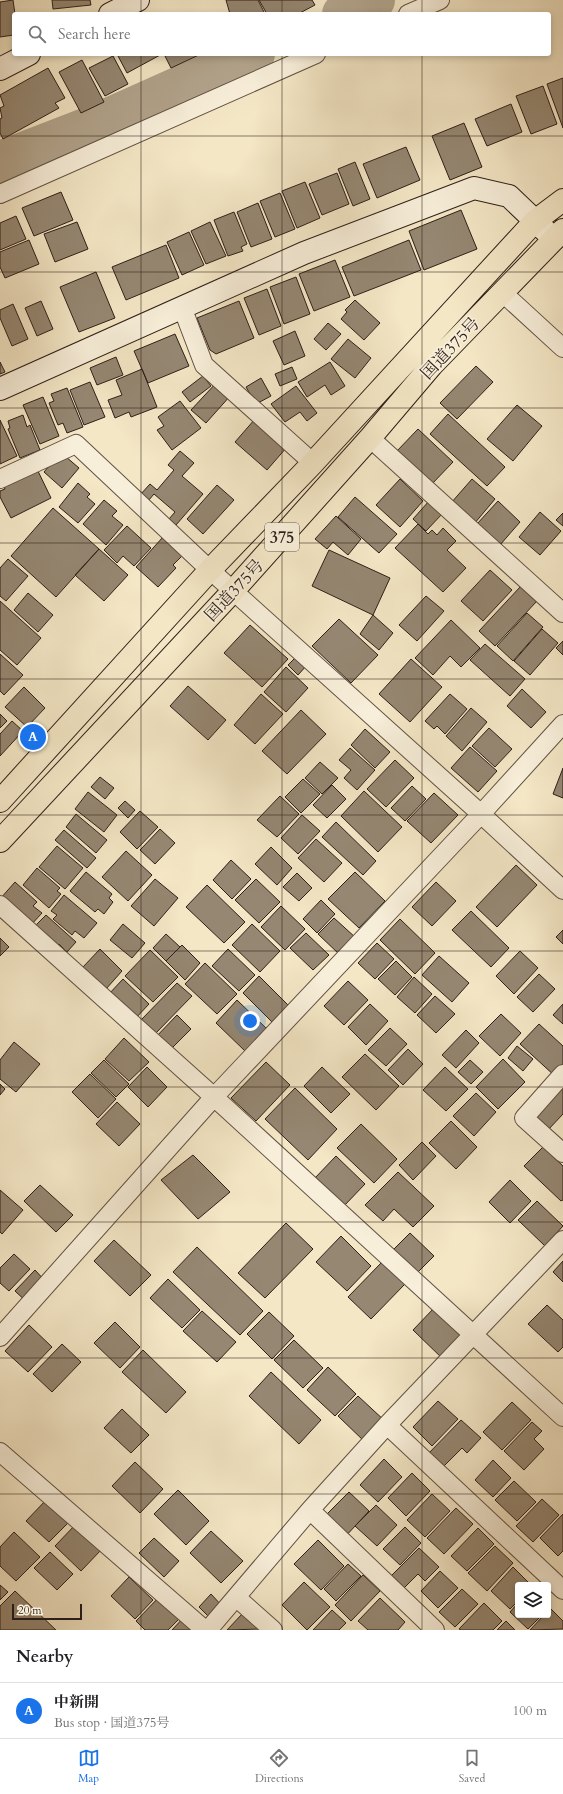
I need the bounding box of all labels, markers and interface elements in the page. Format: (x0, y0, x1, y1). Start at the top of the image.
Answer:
search box (12, 12, 551, 56)
icon: search (26, 23, 48, 45)
text: Search here (58, 24, 131, 44)
street label: 国道375号 (416, 312, 485, 384)
road number: 375 (265, 523, 299, 551)
street label: 国道375号 (200, 554, 269, 626)
pin: A (20, 722, 46, 752)
your location (240, 1011, 260, 1031)
map controls (515, 1582, 551, 1618)
button: layers (515, 1582, 551, 1618)
scale bar (12, 1602, 82, 1621)
text: 20 m (18, 1603, 42, 1618)
text: Nearby (16, 1645, 73, 1668)
text: 中新開 (54, 1692, 99, 1712)
text: A (24, 1702, 34, 1720)
text: 100 m (513, 1702, 547, 1720)
text: Bus stop · 国道375号 (54, 1714, 169, 1732)
tab: Map (78, 1747, 100, 1786)
tab: Directions (255, 1747, 303, 1786)
tab: Saved (459, 1747, 485, 1786)

